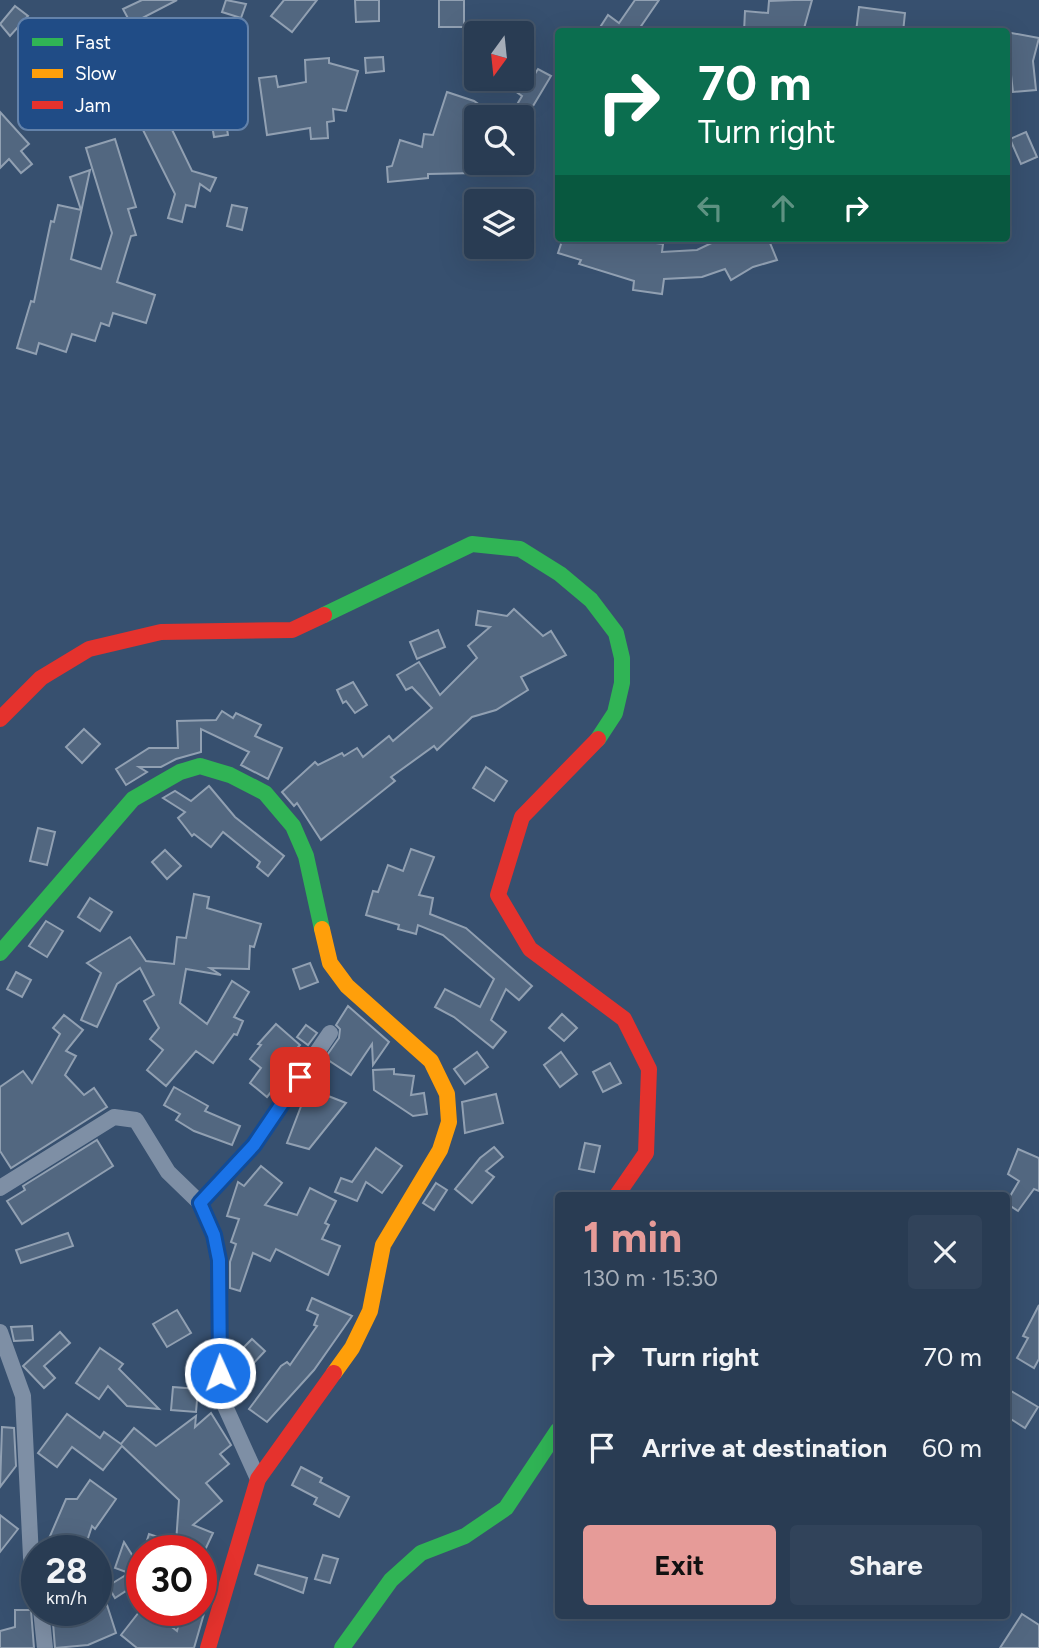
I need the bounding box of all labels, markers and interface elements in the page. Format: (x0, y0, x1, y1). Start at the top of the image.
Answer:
legend (18, 18, 248, 130)
north arrow (464, 21, 534, 91)
map controls (464, 21, 534, 259)
text: Fast (75, 31, 111, 54)
text: 70 m (698, 53, 811, 112)
icon: right (583, 56, 674, 147)
text: Slow (75, 62, 117, 85)
text: Jam (75, 94, 111, 117)
button: search (464, 105, 534, 175)
text: Turn right (698, 113, 836, 151)
button: layers (464, 189, 534, 259)
icon: left (691, 189, 729, 227)
icon: ahead (764, 189, 802, 227)
icon: right (837, 189, 875, 227)
pin (270, 1047, 330, 1107)
icon: arrive (281, 1058, 319, 1096)
text: 1 min (583, 1212, 682, 1263)
button: close (908, 1215, 982, 1289)
text: 130 m · 15:30 (583, 1264, 718, 1292)
position arrow (183, 1336, 257, 1410)
icon: right (583, 1338, 621, 1376)
text: Turn right (642, 1341, 759, 1373)
text: 70 m (923, 1341, 982, 1373)
icon: arrive (583, 1429, 621, 1467)
text: Arrive at destination (642, 1432, 887, 1464)
text: 60 m (922, 1432, 982, 1464)
button: Exit (583, 1525, 776, 1605)
button: Share (790, 1525, 982, 1605)
speed limit sign: 30 (126, 1535, 217, 1626)
text: 28 (46, 1550, 87, 1592)
text: km/h (46, 1587, 87, 1609)

